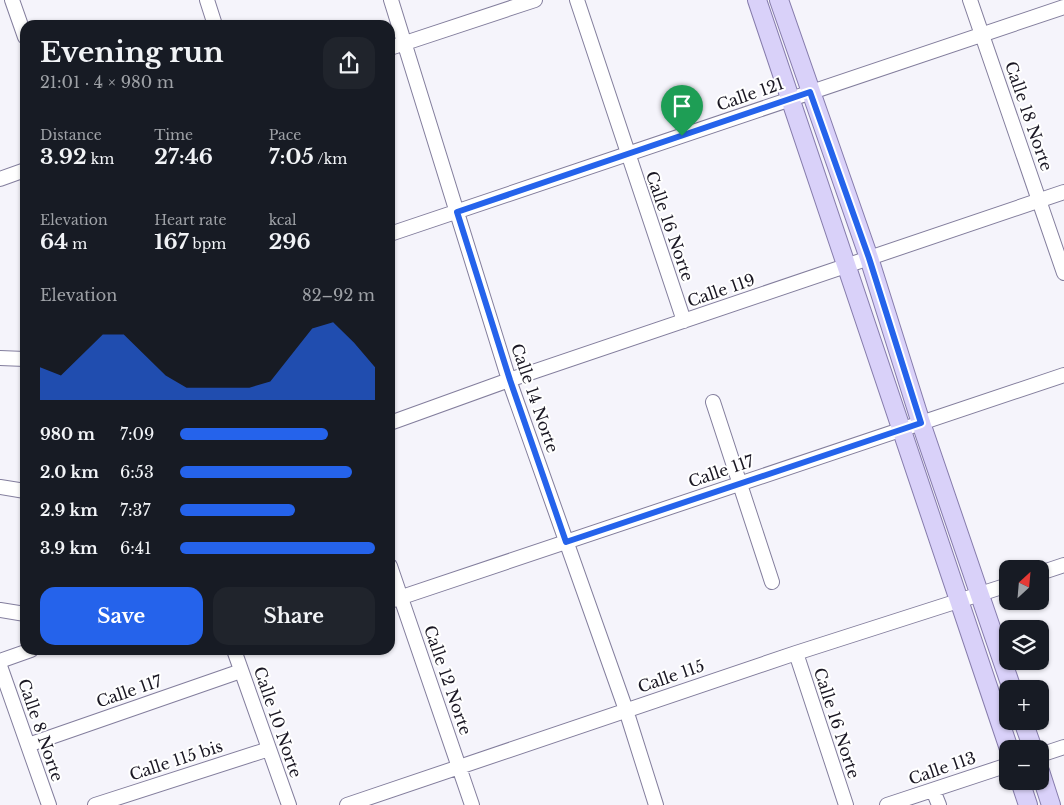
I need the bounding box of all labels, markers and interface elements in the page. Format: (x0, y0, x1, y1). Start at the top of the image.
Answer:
text: Evening run (40, 35, 224, 70)
button: share (323, 37, 375, 89)
street label: Calle 18 Norte (1001, 59, 1057, 173)
text: 21:01 · 4 × 980 m (40, 72, 174, 92)
street label: Calle 121 (714, 73, 786, 115)
pin (661, 85, 703, 136)
icon: arrive (668, 92, 696, 120)
text: Distance (40, 126, 102, 144)
text: Time (154, 126, 193, 144)
text: Pace (269, 126, 301, 144)
text: 3.92 (40, 144, 87, 170)
text: 27:46 (154, 144, 213, 170)
text: 7:05 (269, 144, 314, 170)
text: km (87, 150, 114, 168)
text: /km (314, 150, 347, 168)
street label: Calle 16 Norte (642, 168, 698, 284)
text: Elevation (40, 211, 108, 229)
text: Heart rate (154, 211, 226, 229)
text: kcal (269, 211, 297, 229)
text: 64 (40, 229, 68, 255)
text: 167 (154, 229, 188, 255)
text: 296 (269, 229, 311, 255)
text: m (68, 235, 87, 253)
text: bpm (188, 235, 226, 253)
street label: Calle 119 (684, 269, 758, 311)
text: Elevation (40, 285, 117, 305)
text: 82–92 m (302, 285, 375, 305)
street label: Calle 14 Norte (507, 341, 563, 455)
text: 980 m (40, 424, 95, 444)
text: 7:09 (120, 424, 154, 444)
street label: Calle 117 (686, 450, 757, 492)
text: 2.0 km (40, 462, 99, 482)
text: 6:53 (120, 462, 154, 482)
text: 2.9 km (40, 500, 98, 520)
text: 7:37 (120, 500, 150, 520)
text: 3.9 km (40, 538, 98, 558)
text: 6:41 (120, 538, 151, 558)
north arrow (999, 560, 1049, 610)
map controls (999, 560, 1049, 790)
button: Save (40, 587, 203, 645)
button: Share (213, 587, 375, 645)
button: layers (999, 620, 1049, 670)
street label: Calle 12 Norte (420, 623, 476, 737)
street label: Calle 115 (635, 655, 707, 697)
street label: Calle 10 Norte (250, 664, 306, 780)
street label: Calle 16 Norte (810, 665, 864, 781)
street label: Calle 117 (94, 670, 165, 712)
street label: Calle 8 Norte (14, 676, 68, 784)
button: + (999, 680, 1049, 730)
street label: Calle 115 bis (127, 736, 225, 784)
button: − (999, 740, 1049, 790)
street label: Calle 113 (906, 747, 978, 789)

